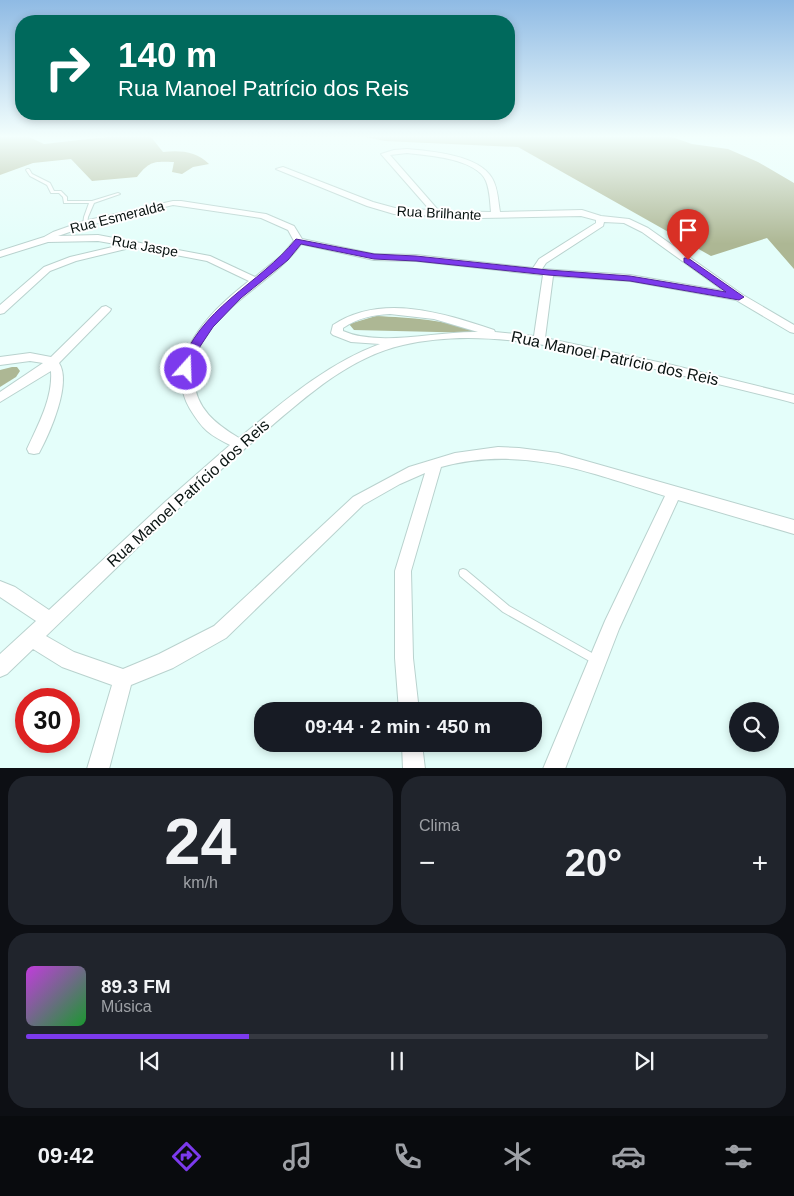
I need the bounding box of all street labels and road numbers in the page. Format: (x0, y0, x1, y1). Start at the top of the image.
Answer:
street label: Rua Esmeralda (68, 198, 166, 236)
street label: Rua Brilhante (396, 203, 482, 223)
street label: Rua Jaspe (111, 232, 180, 260)
street label: Rua Manoel Patrício dos Reis (510, 328, 720, 388)
street label: Rua Manoel Patrício dos Reis (104, 416, 272, 570)

